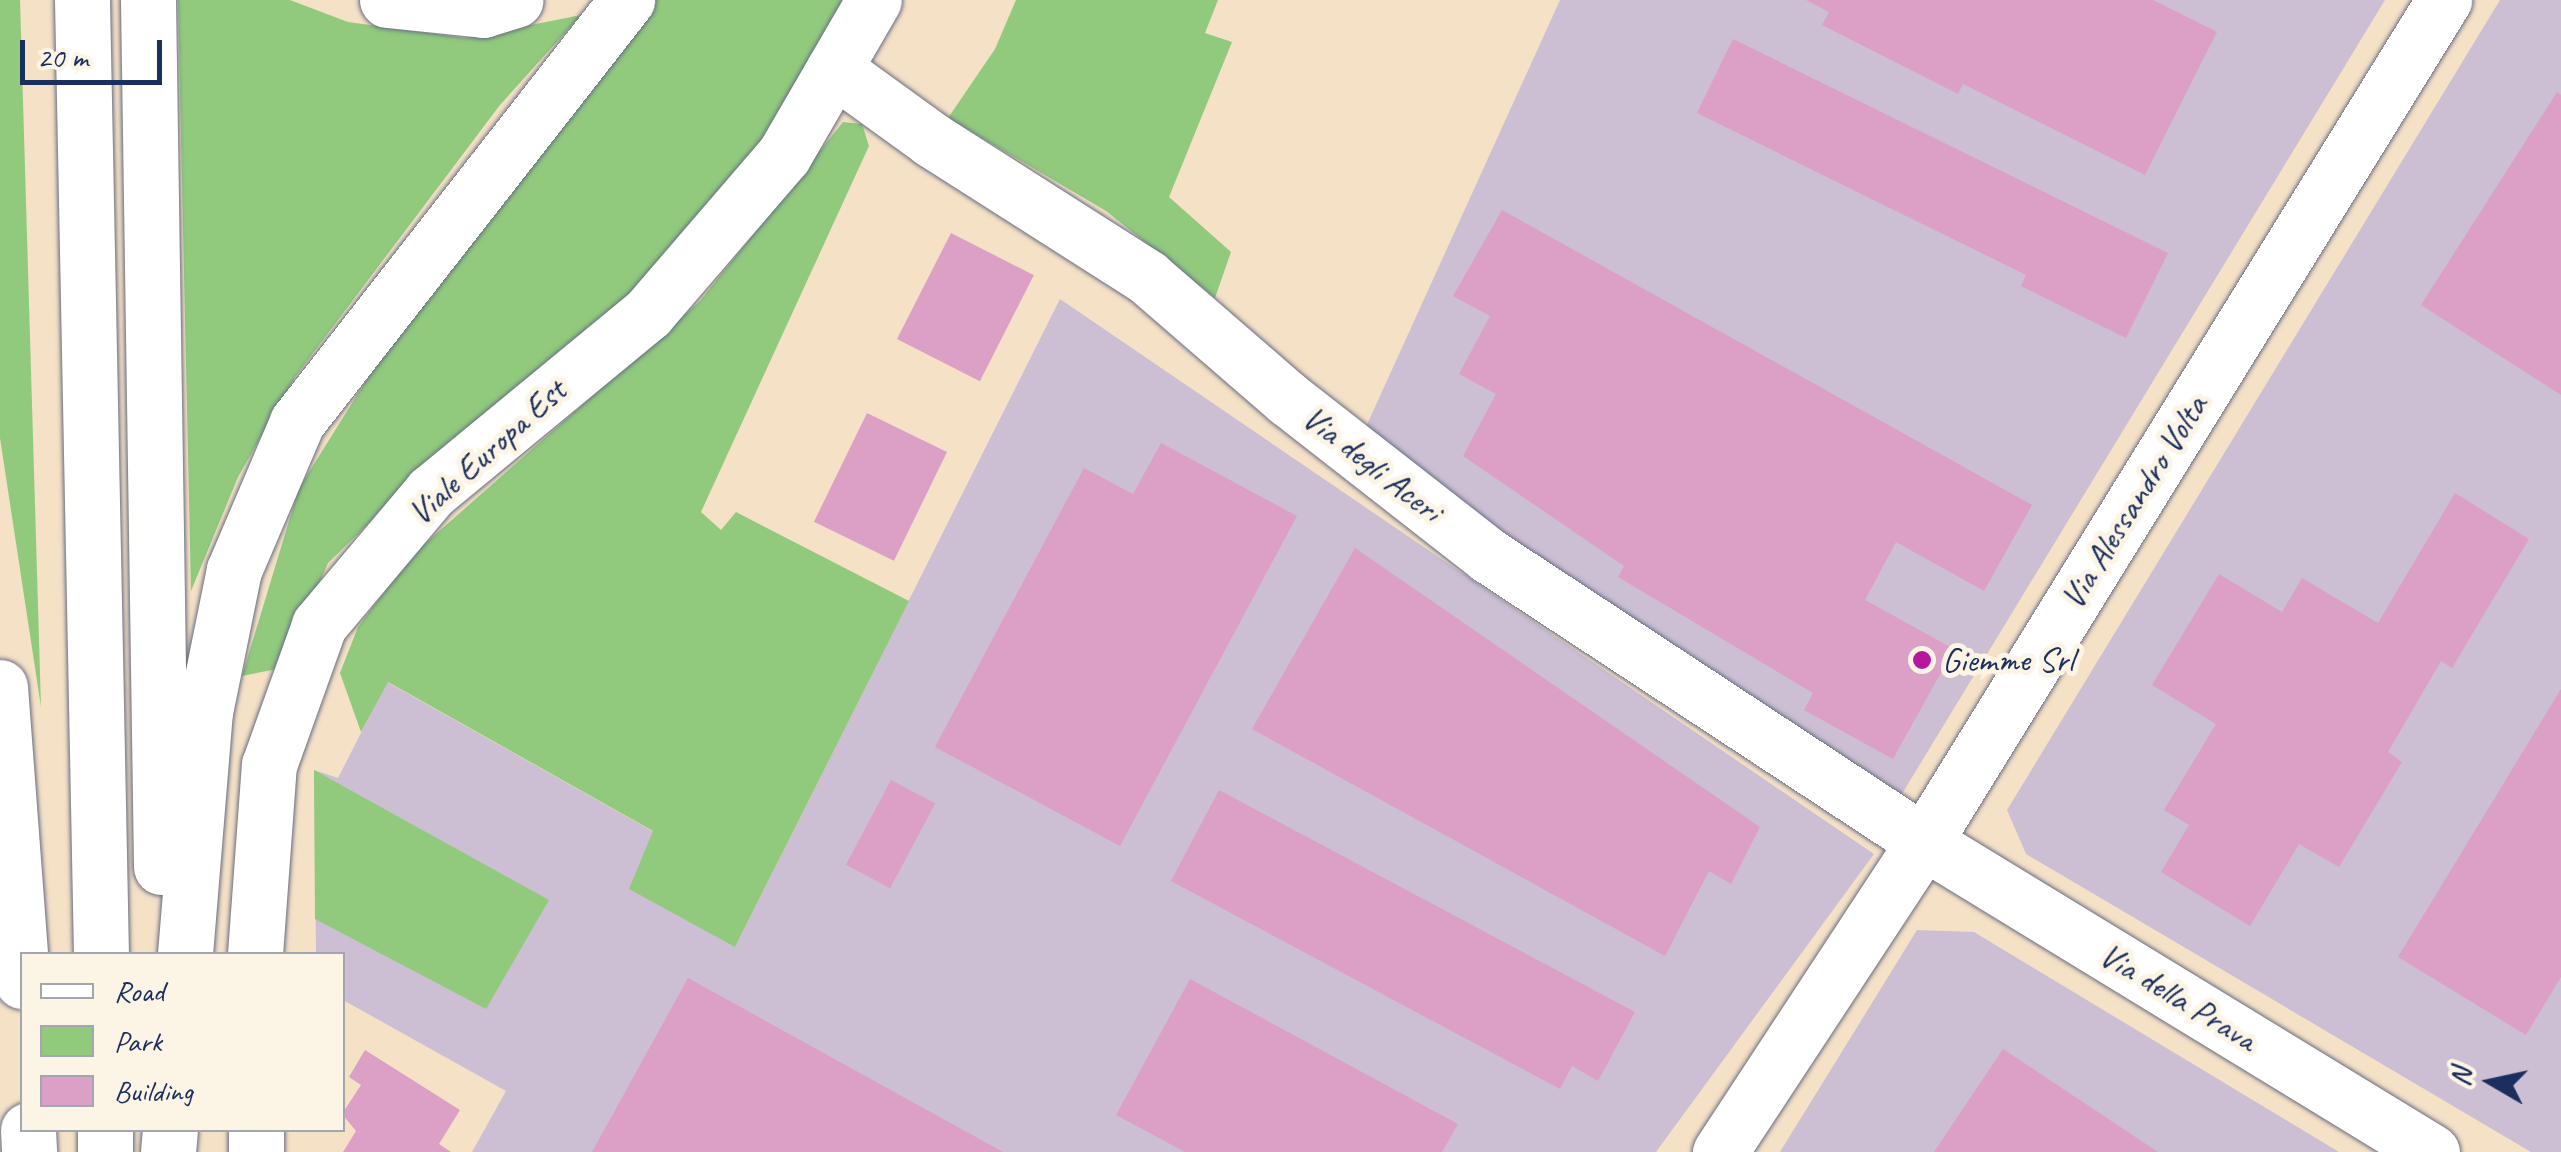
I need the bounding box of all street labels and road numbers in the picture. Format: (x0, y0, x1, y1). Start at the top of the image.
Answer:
street label: Viale Europa Est (399, 370, 575, 534)
street label: Via Alessandro Volta (2052, 388, 2216, 616)
street label: Via degli Aceri (1294, 397, 1450, 531)
street label: Via della Prava (2092, 934, 2264, 1060)

